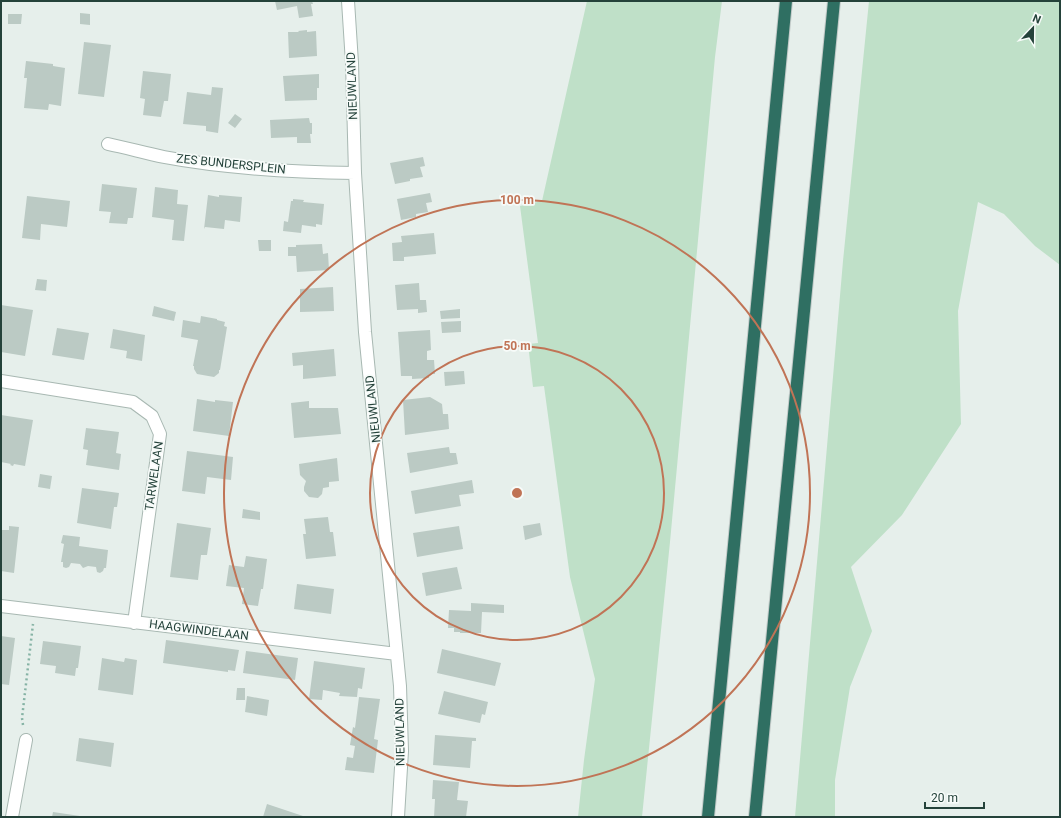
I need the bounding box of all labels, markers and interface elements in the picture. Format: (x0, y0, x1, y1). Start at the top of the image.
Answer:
north arrow (1013, 8, 1053, 48)
text: N (1031, 12, 1043, 27)
street label: NIEUWLAND (344, 52, 360, 120)
street label: ZES BUNDERSPLEIN (176, 151, 286, 177)
text: 100 m (500, 193, 534, 207)
text: 50 m (503, 339, 531, 353)
street label: NIEUWLAND (362, 374, 384, 444)
street label: TARWELAAN (142, 440, 166, 512)
centre of rings (510, 486, 524, 500)
street label: HAAGWINDELAAN (148, 617, 250, 643)
street label: NIEUWLAND (392, 698, 408, 766)
scale bar (925, 784, 984, 810)
text: 20 m (931, 791, 958, 805)

